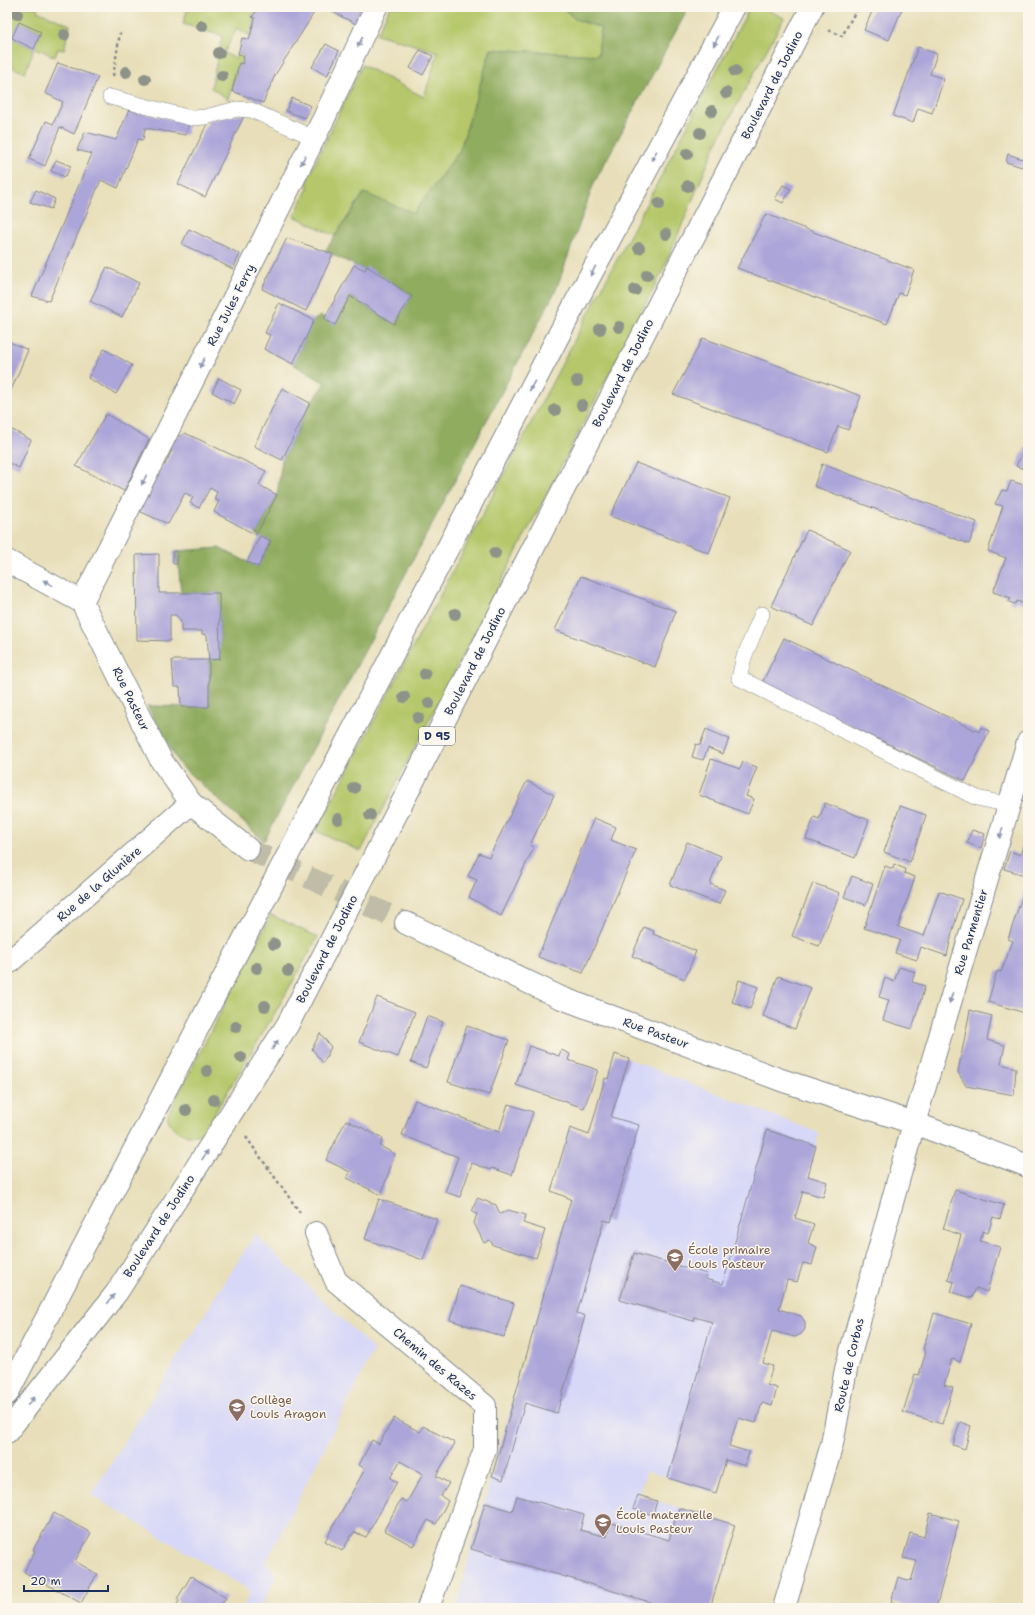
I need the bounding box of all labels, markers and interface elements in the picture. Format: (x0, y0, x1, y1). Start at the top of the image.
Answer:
street label: Boulevard de Jodino (738, 28, 806, 142)
one-way arrow (712, 36, 719, 47)
one-way arrow (357, 37, 363, 48)
one-way arrow (651, 150, 658, 162)
one-way arrow (300, 154, 307, 165)
street label: Rue Jules Ferry (203, 261, 259, 349)
one-way arrow (590, 265, 596, 276)
street label: Boulevard de Jodino (589, 316, 657, 430)
one-way arrow (198, 358, 205, 369)
one-way arrow (529, 380, 536, 392)
one-way arrow (140, 474, 147, 486)
one-way arrow (42, 580, 54, 587)
street label: Boulevard de Jodino (441, 604, 509, 718)
street label: Rue Pasteur (109, 664, 154, 734)
road number: D 95 (419, 727, 455, 745)
one-way arrow (998, 827, 1004, 839)
street label: Rue de la Glunière (53, 843, 145, 925)
street label: Rue Parmentier (950, 887, 992, 977)
street label: Boulevard de Jodino (293, 892, 361, 1006)
one-way arrow (948, 992, 954, 1004)
street label: Rue Pasteur (621, 1014, 692, 1052)
one-way arrow (271, 1040, 279, 1050)
one-way arrow (201, 1150, 209, 1160)
street label: Boulevard de Jodino (120, 1171, 198, 1281)
place label: École primaire Louis Pasteur (688, 1242, 771, 1272)
school or university icon: École primaire Louis Pasteur (665, 1247, 685, 1272)
one-way arrow (107, 1294, 116, 1305)
street label: Route de Corbas (830, 1316, 868, 1414)
street label: Chemin des Razes (390, 1324, 480, 1404)
place label: Collège Louis Aragon (250, 1392, 326, 1422)
one-way arrow (27, 1396, 35, 1407)
school or university icon: Collège Louis Aragon (227, 1397, 247, 1422)
place label: École maternelle Louis Pasteur (616, 1507, 713, 1537)
school or university icon: École maternelle Louis Pasteur (593, 1512, 613, 1537)
scale bar (24, 1567, 108, 1593)
text: 20 m (30, 1573, 61, 1589)

